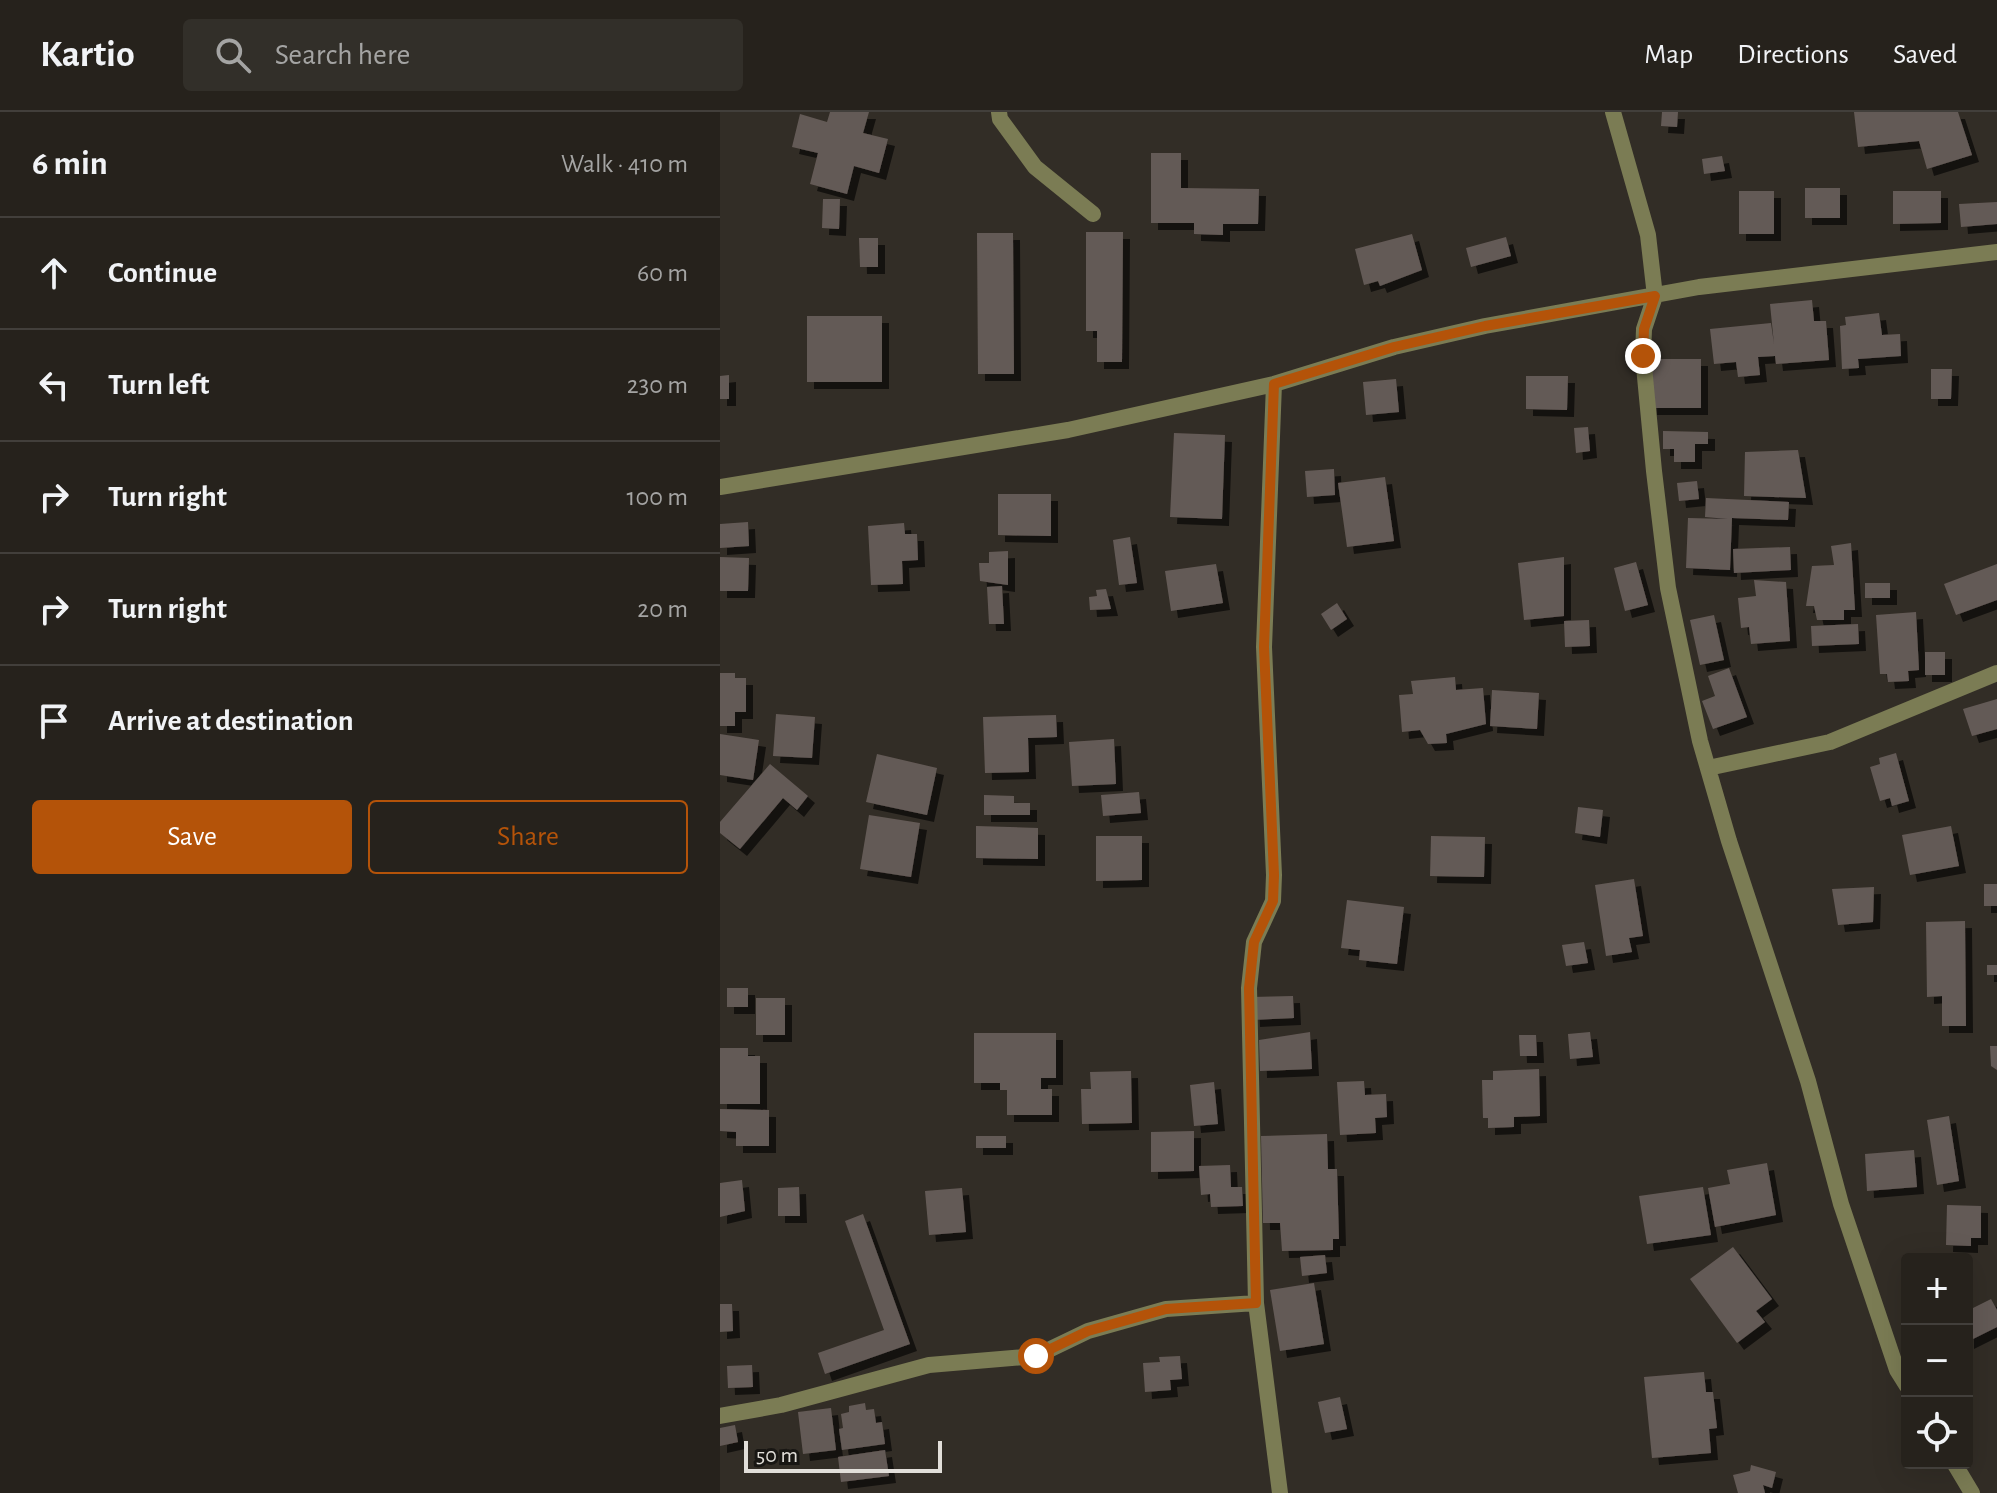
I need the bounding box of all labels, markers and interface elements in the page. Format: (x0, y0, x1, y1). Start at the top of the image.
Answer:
search box (183, 19, 743, 91)
icon: search (211, 33, 255, 77)
text: Kartio (40, 36, 135, 74)
text: Search here (275, 40, 410, 70)
text: Map (1644, 41, 1693, 69)
text: Directions (1737, 41, 1849, 69)
text: Saved (1893, 41, 1957, 69)
text: 6 min (32, 147, 108, 181)
text: Walk · 410 m (561, 151, 688, 177)
icon: ahead (32, 251, 76, 295)
text: Continue (108, 258, 217, 288)
text: 60 m (637, 260, 688, 286)
route end (1625, 338, 1661, 374)
icon: left (32, 363, 76, 407)
text: Turn left (108, 370, 209, 400)
text: 230 m (627, 372, 688, 398)
icon: right (32, 475, 76, 519)
text: Turn right (108, 482, 227, 512)
text: 100 m (627, 484, 688, 510)
icon: right (32, 587, 76, 631)
text: Turn right (108, 594, 227, 624)
text: 20 m (637, 596, 688, 622)
icon: arrive (32, 699, 76, 743)
text: Arrive at destination (108, 706, 354, 736)
button: Save (32, 800, 352, 874)
button: Share (368, 800, 688, 874)
map controls (1901, 1253, 1973, 1469)
button: + (1901, 1253, 1973, 1325)
button: − (1901, 1325, 1973, 1397)
route start (1018, 1338, 1054, 1374)
button: locate (1901, 1397, 1973, 1469)
scale bar (744, 1437, 942, 1473)
text: 50 m (756, 1444, 798, 1466)

